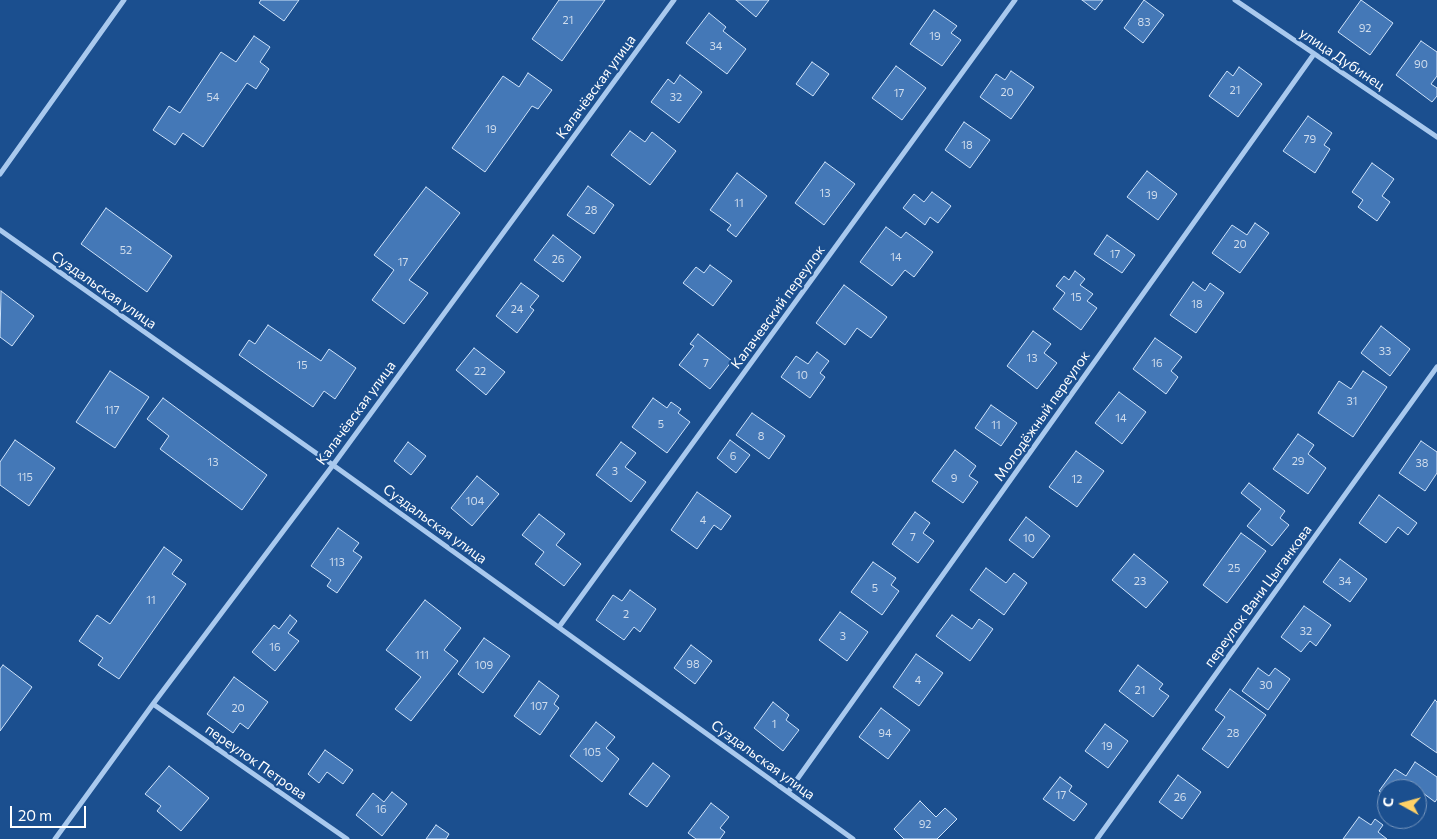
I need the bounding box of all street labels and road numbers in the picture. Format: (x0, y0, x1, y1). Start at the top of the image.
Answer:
street label: улица Дубинец (1296, 24, 1388, 94)
street label: Калачёвская улица (553, 32, 639, 142)
street label: Калачевский переулок (727, 242, 829, 372)
street label: Суздальская улица (48, 248, 160, 332)
street label: Молодёжный переулок (991, 348, 1093, 484)
street label: Калачёвская улица (313, 358, 399, 468)
street label: Суздальская улица (380, 481, 490, 567)
street label: переулок Вани Цыганкова (1201, 522, 1315, 670)
street label: Суздальская улица (708, 717, 818, 803)
street label: переулок Петрова (202, 721, 310, 803)

